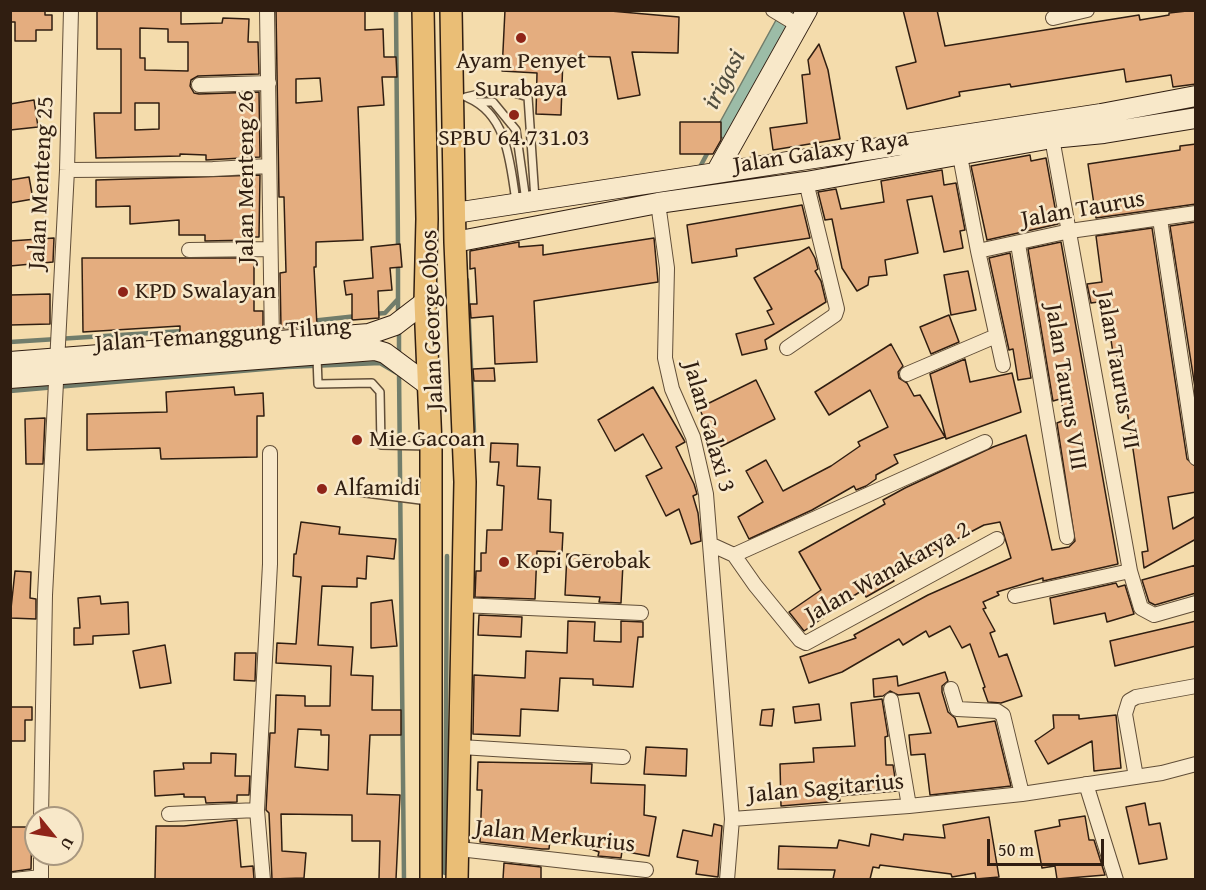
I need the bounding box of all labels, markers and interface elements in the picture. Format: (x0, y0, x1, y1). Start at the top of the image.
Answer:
marker: Ayam Penyet Surabaya (514, 31, 528, 45)
water label: irigasi (696, 45, 754, 115)
place label: Ayam Penyet Surabaya (456, 48, 586, 104)
street label: Jalan Menteng 26 (233, 90, 261, 264)
street label: Jalan Menteng 25 (23, 96, 61, 270)
marker: SPBU 64.731.03 (507, 108, 521, 122)
place label: SPBU 64.731.03 (438, 125, 590, 153)
street label: Jalan Galaxy Raya (731, 125, 911, 181)
street label: Jalan Taurus (1019, 185, 1147, 235)
street label: Jalan George Obos (415, 229, 451, 411)
place label: KPD Swalayan (135, 278, 276, 306)
marker: KPD Swalayan (116, 285, 130, 299)
street label: Jalan Taurus VII (1089, 288, 1145, 452)
street label: Jalan Taurus VIII (1038, 302, 1092, 472)
street label: Jalan Temanggung Tilung (94, 313, 352, 359)
street label: Jalan Galaxi 3 (676, 358, 740, 496)
place label: Mie Gacoan (369, 426, 485, 454)
marker: Mie Gacoan (350, 433, 364, 447)
place label: Alfamidi (334, 475, 420, 503)
marker: Alfamidi (315, 482, 329, 496)
street label: Jalan Wanakarya 2 (800, 516, 976, 630)
place label: Kopi Gerobak (516, 548, 651, 576)
marker: Kopi Gerobak (497, 555, 511, 569)
street label: Jalan Sagitarius (747, 768, 905, 810)
north arrow (24, 806, 84, 866)
street label: Jalan Merkurius (473, 814, 637, 860)
scale bar (990, 827, 1107, 865)
text: U (55, 833, 81, 855)
text: 50 m (998, 836, 1034, 863)

